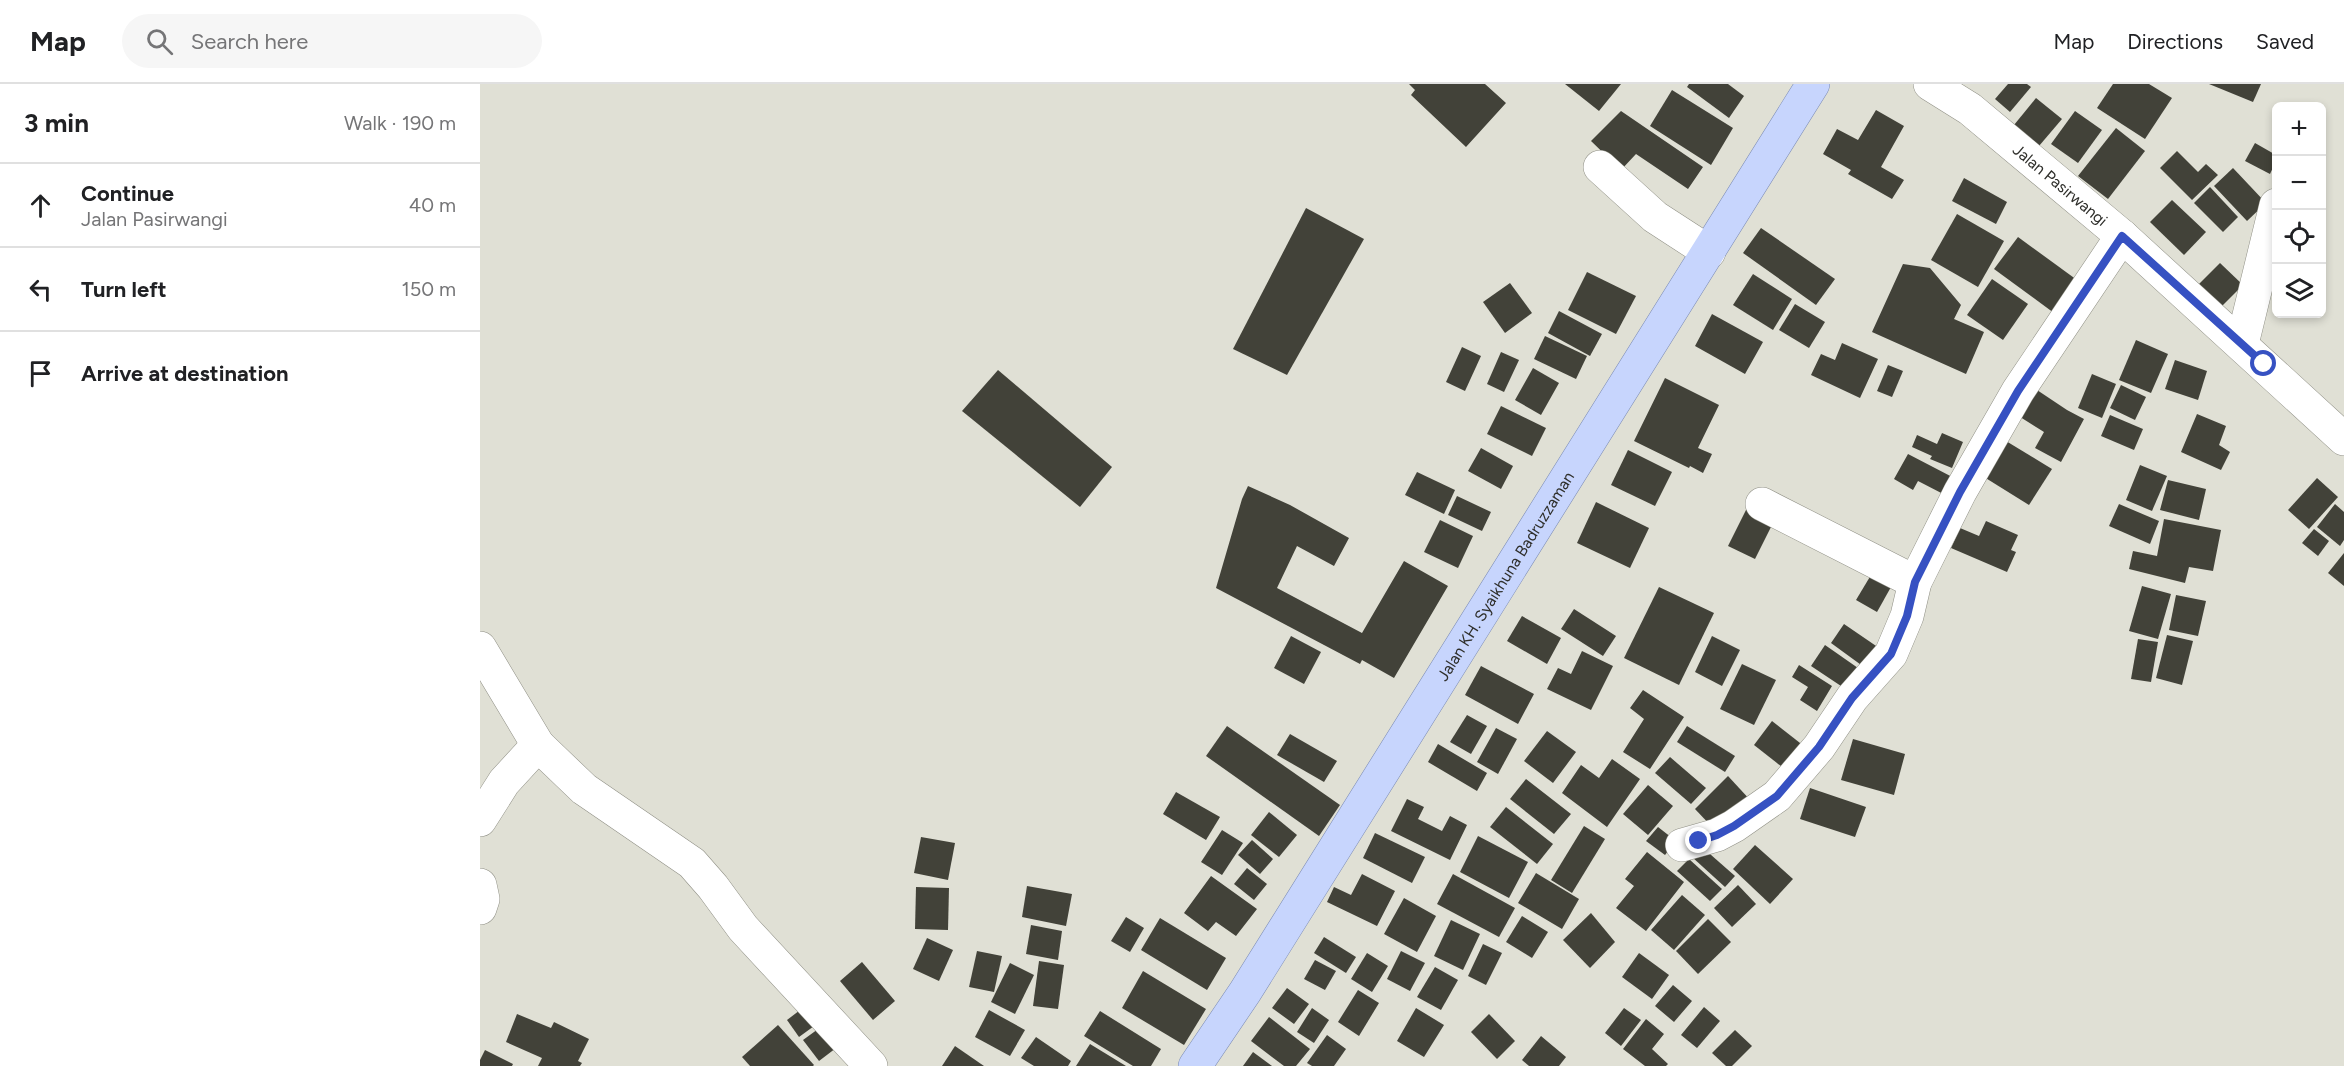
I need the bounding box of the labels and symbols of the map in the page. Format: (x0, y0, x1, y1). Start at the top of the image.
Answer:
street label: Jalan Pasirwangi (2009, 140, 2112, 230)
route start (2250, 350, 2276, 376)
street label: Jalan KH. Syaikhuna Badruzzaman (1433, 468, 1578, 684)
route end (1685, 827, 1711, 853)

